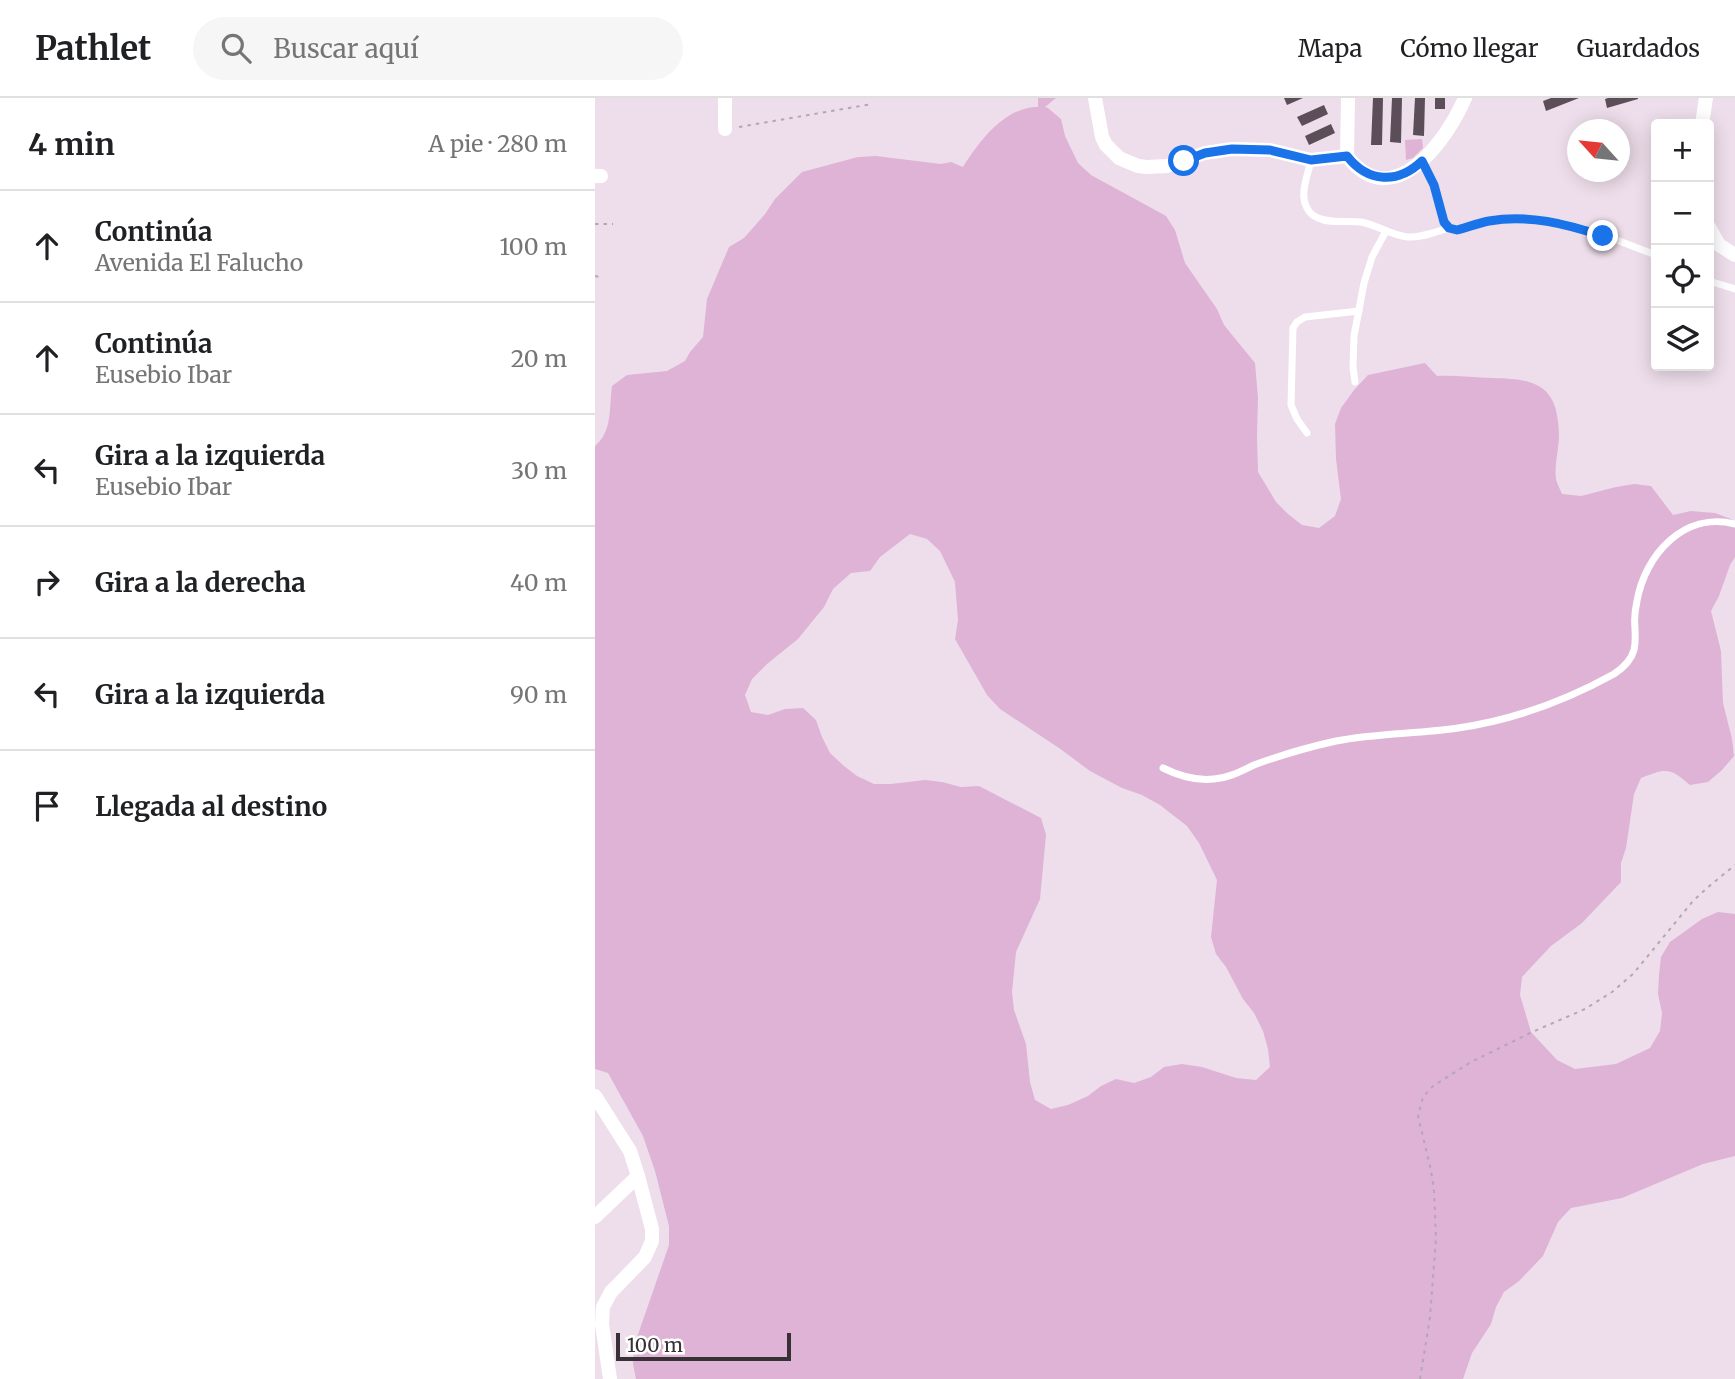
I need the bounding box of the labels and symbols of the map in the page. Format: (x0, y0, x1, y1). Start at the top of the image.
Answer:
north arrow (1567, 119, 1630, 182)
route start (1168, 145, 1199, 176)
route end (1587, 220, 1618, 251)
scale bar (616, 1330, 791, 1362)

